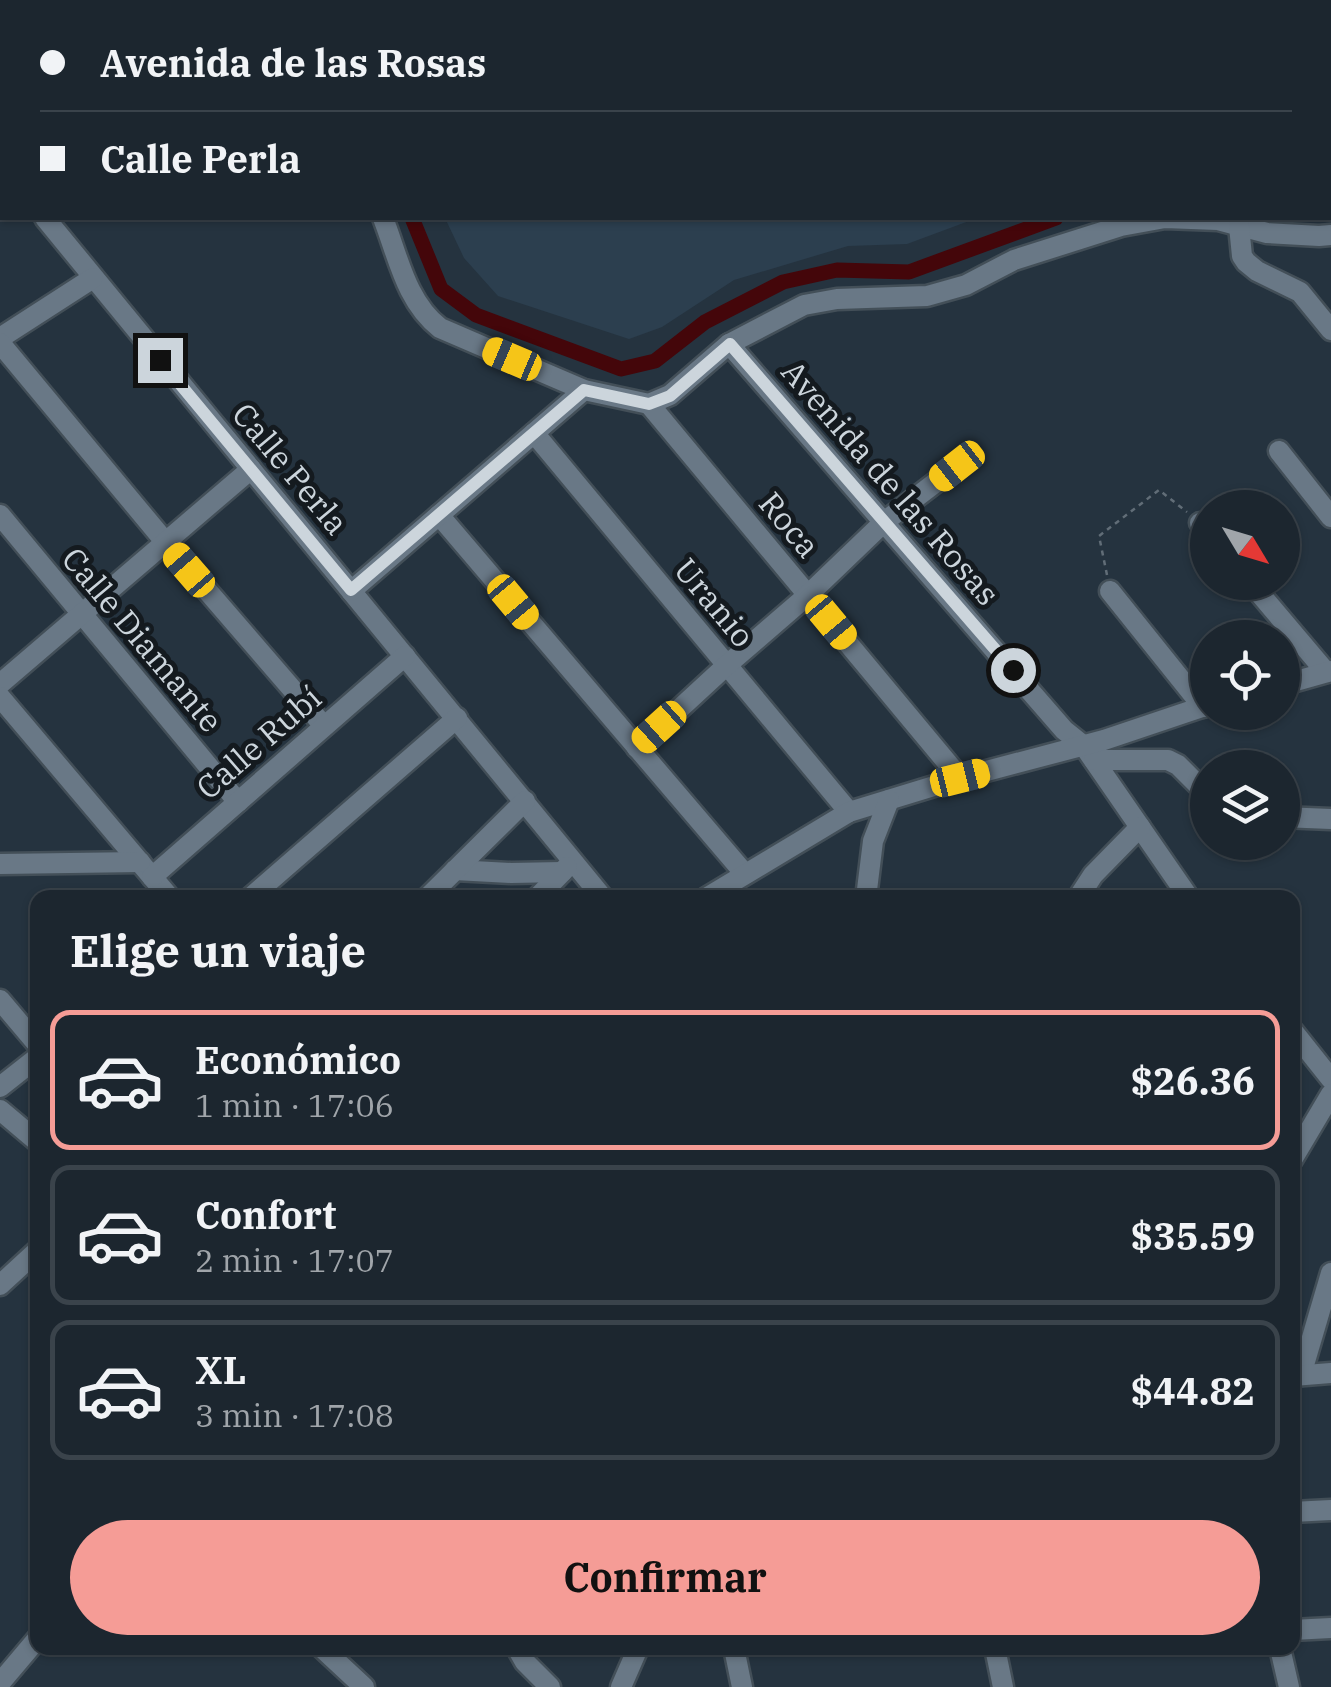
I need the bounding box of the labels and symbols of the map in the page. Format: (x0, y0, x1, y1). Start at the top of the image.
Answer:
car (479, 333, 545, 385)
route end (138, 338, 183, 383)
street label: Avenida de las Rosas (773, 351, 1009, 614)
street label: Calle Perla (223, 394, 358, 543)
car (924, 436, 990, 496)
street label: Roca (750, 483, 829, 566)
north arrow (1190, 490, 1300, 600)
street label: Calle Diamante (53, 538, 232, 740)
car (158, 538, 220, 602)
street label: Uranio (665, 549, 764, 656)
car (482, 569, 544, 635)
car (800, 589, 862, 655)
route start (991, 648, 1036, 693)
street label: Calle Rubí (187, 677, 330, 808)
car (627, 696, 691, 758)
car (927, 756, 993, 800)

